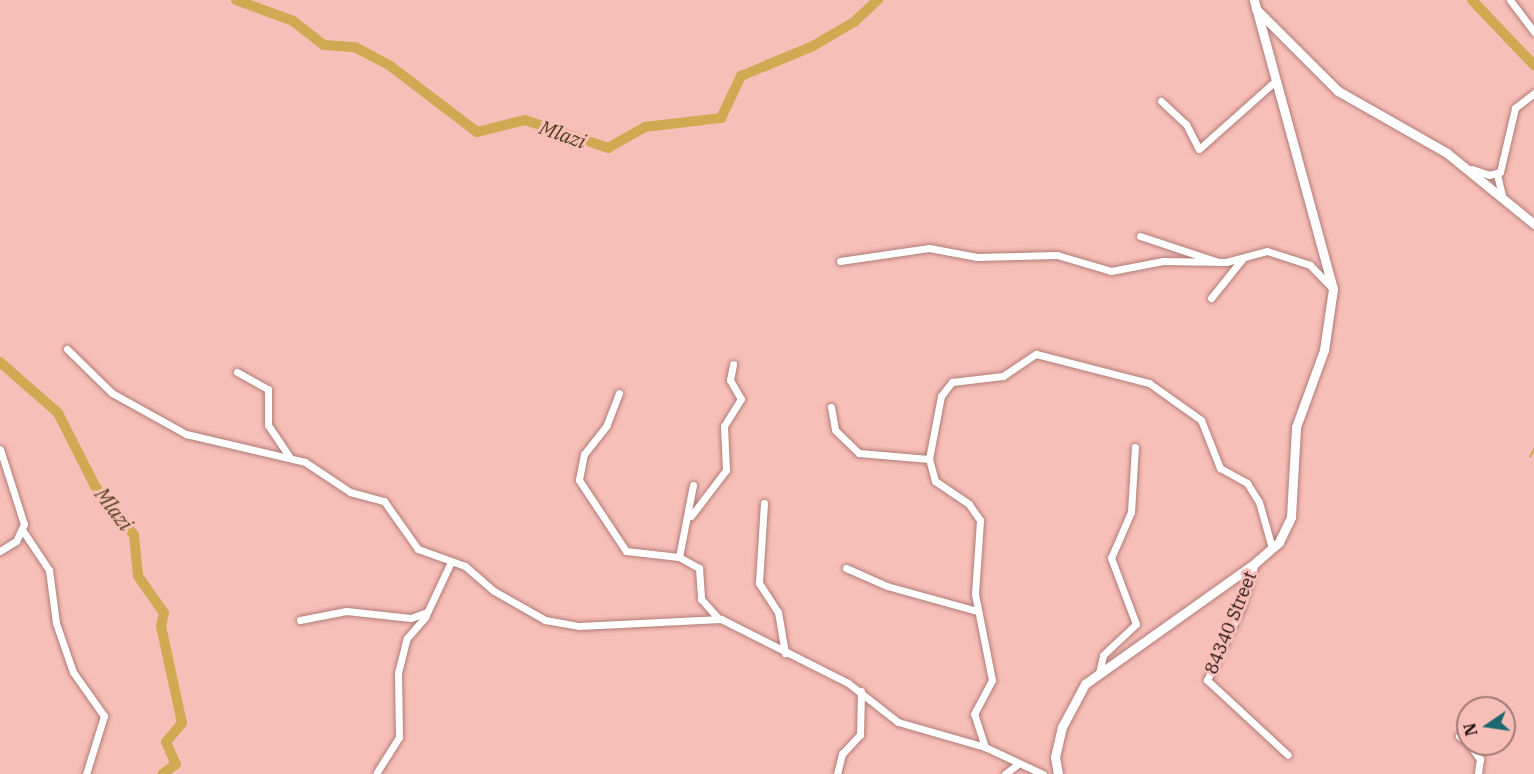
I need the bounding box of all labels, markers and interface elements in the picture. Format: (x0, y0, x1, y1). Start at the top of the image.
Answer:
water label: Mlazi (537, 115, 589, 153)
water label: Mlazi (90, 483, 138, 535)
street label: 84340 Street (1201, 569, 1261, 677)
north arrow (1456, 696, 1516, 756)
text: N (1459, 721, 1482, 738)

